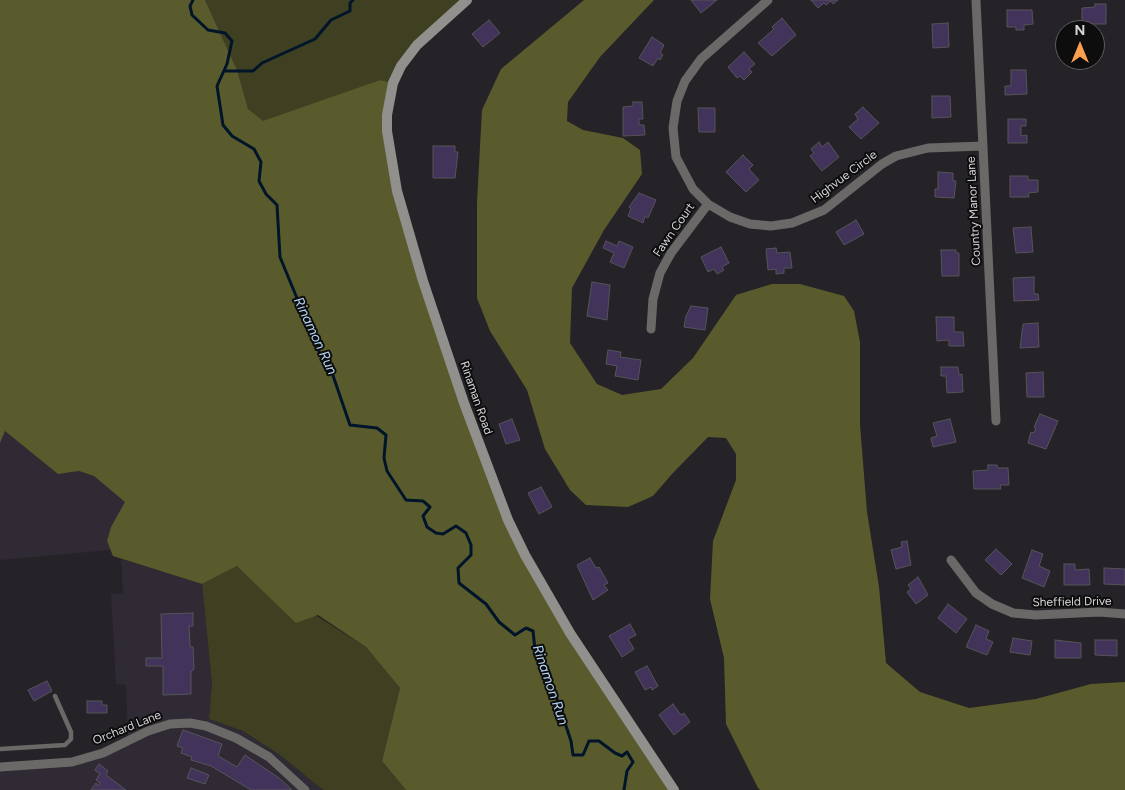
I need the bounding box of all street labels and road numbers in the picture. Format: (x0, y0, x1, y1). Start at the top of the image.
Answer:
street label: Highvue Circle (808, 147, 880, 207)
street label: Country Manor Lane (964, 156, 984, 266)
street label: Fawn Court (650, 200, 698, 260)
street label: Rinaman Road (457, 359, 495, 437)
street label: Sheffield Drive (1032, 594, 1112, 610)
street label: Orchard Lane (91, 708, 163, 748)

